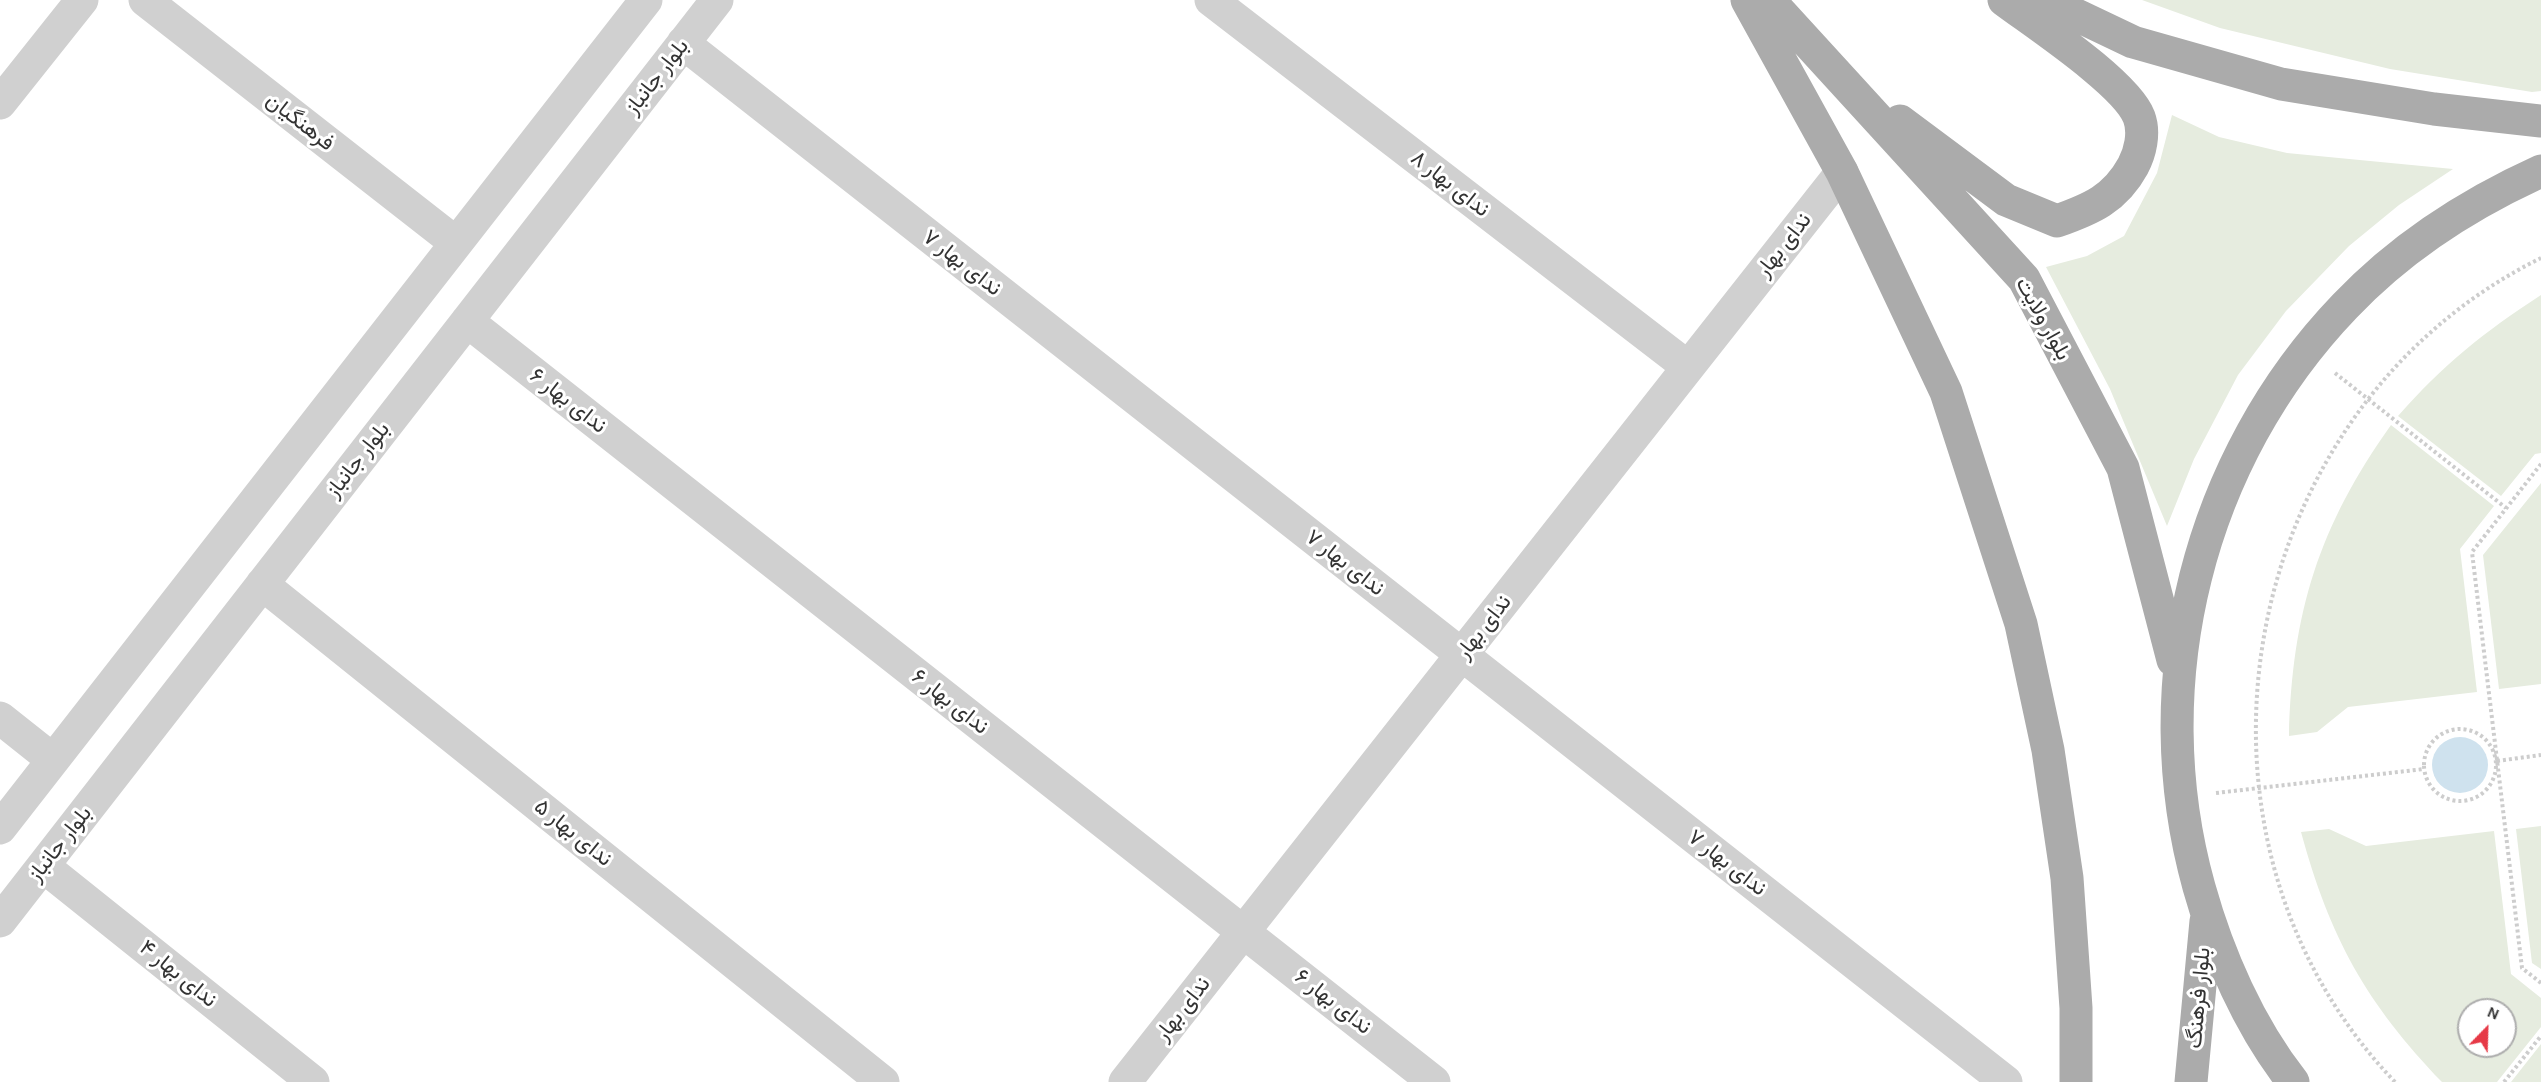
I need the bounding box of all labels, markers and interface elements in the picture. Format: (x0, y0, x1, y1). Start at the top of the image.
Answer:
street label: بلوار جانباز (619, 34, 695, 120)
street label: فرهنگیان (261, 87, 339, 157)
street label: ندای بهار ۸ (1405, 145, 1495, 223)
street label: ندای بهار (1751, 207, 1817, 283)
street label: ندای بهار ۷ (917, 224, 1007, 302)
street label: بلوار ولایت (2009, 273, 2077, 365)
street label: ندای بهار ۶ (524, 363, 612, 439)
street label: بلوار جانباز (320, 417, 396, 503)
street label: ندای بهار ۷ (1300, 524, 1390, 602)
street label: ندای بهار (1451, 589, 1517, 665)
street label: ندای بهار ۶ (906, 664, 994, 740)
street label: ندای بهار ۵ (529, 794, 617, 872)
street label: بلوار جانباز (22, 801, 98, 887)
street label: ندای بهار ۷ (1682, 824, 1772, 902)
street label: ندای بهار ۴ (134, 935, 222, 1013)
street label: بلوار فرهنگ (2181, 946, 2217, 1050)
street label: ندای بهار ۶ (1289, 964, 1377, 1040)
street label: ندای بهار (1150, 971, 1216, 1047)
north arrow (2457, 998, 2517, 1058)
text: N (2484, 1002, 2502, 1024)

